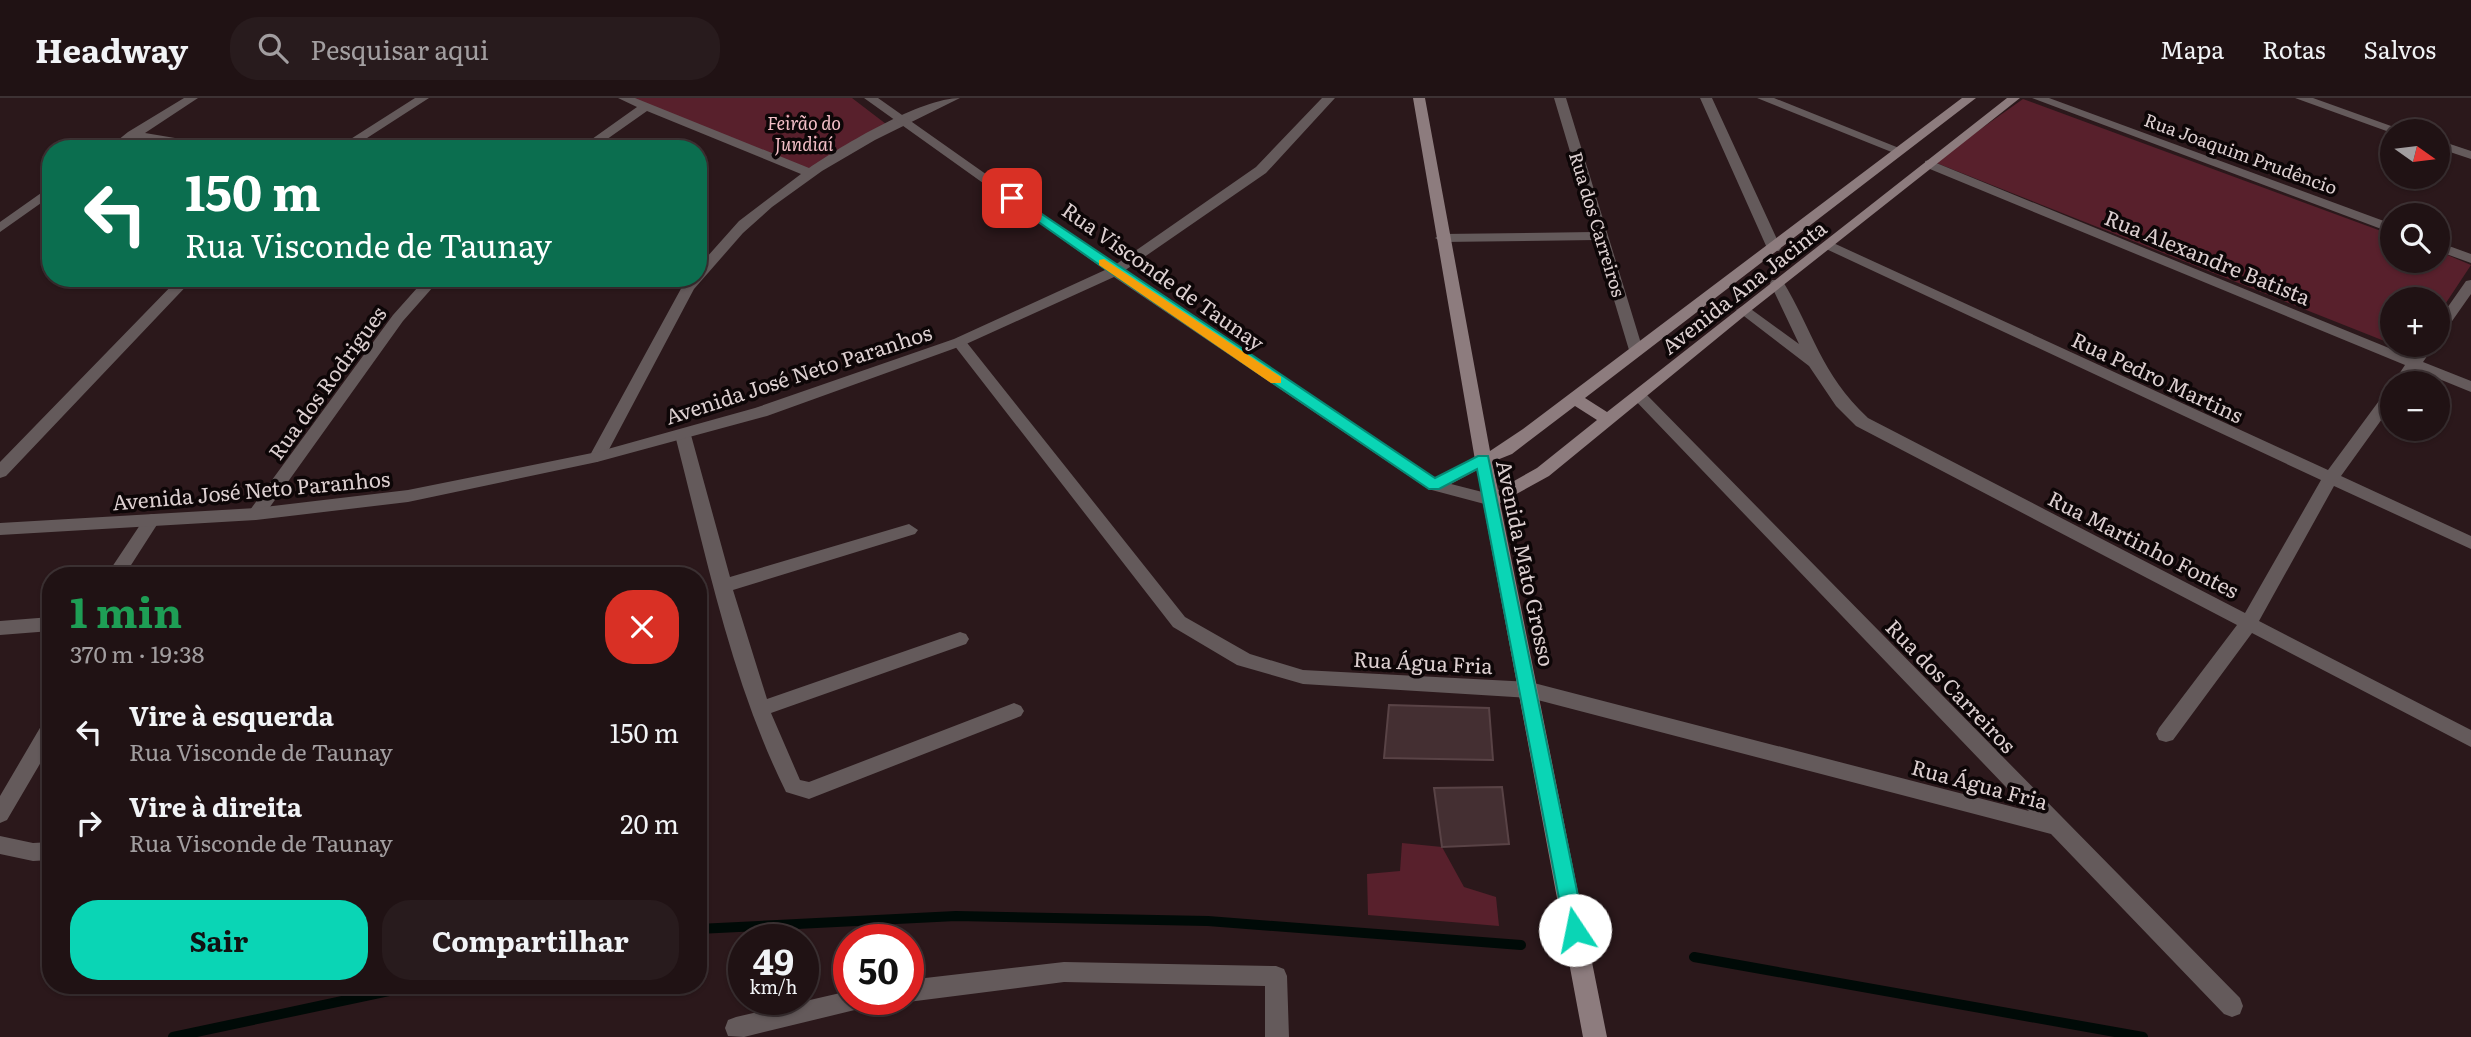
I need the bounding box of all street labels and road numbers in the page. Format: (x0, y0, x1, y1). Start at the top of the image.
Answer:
street label: Rua Joaquim Prudêncio (2141, 105, 2341, 201)
street label: Rua dos Carreiros (1563, 148, 1633, 300)
street label: Rua Visconde de Taunay (1056, 193, 1272, 357)
street label: Rua Alexandre Batista (2100, 201, 2316, 312)
street label: Avenida Ana Jacinta (1654, 211, 1833, 360)
street label: Rua dos Rodrigues (260, 299, 392, 465)
street label: Avenida José Neto Paranhos (661, 315, 935, 431)
street label: Rua Pedro Martins (2067, 323, 2249, 429)
street label: Avenida Mato Grosso (1490, 457, 1564, 669)
street label: Avenida José Neto Paranhos (111, 461, 391, 517)
street label: Rua Martinho Fontes (2043, 481, 2245, 605)
street label: Rua dos Carreiros (1880, 611, 2024, 759)
street label: Rua Água Fria (1352, 642, 1494, 680)
street label: Rua Água Fria (1908, 750, 2052, 816)

